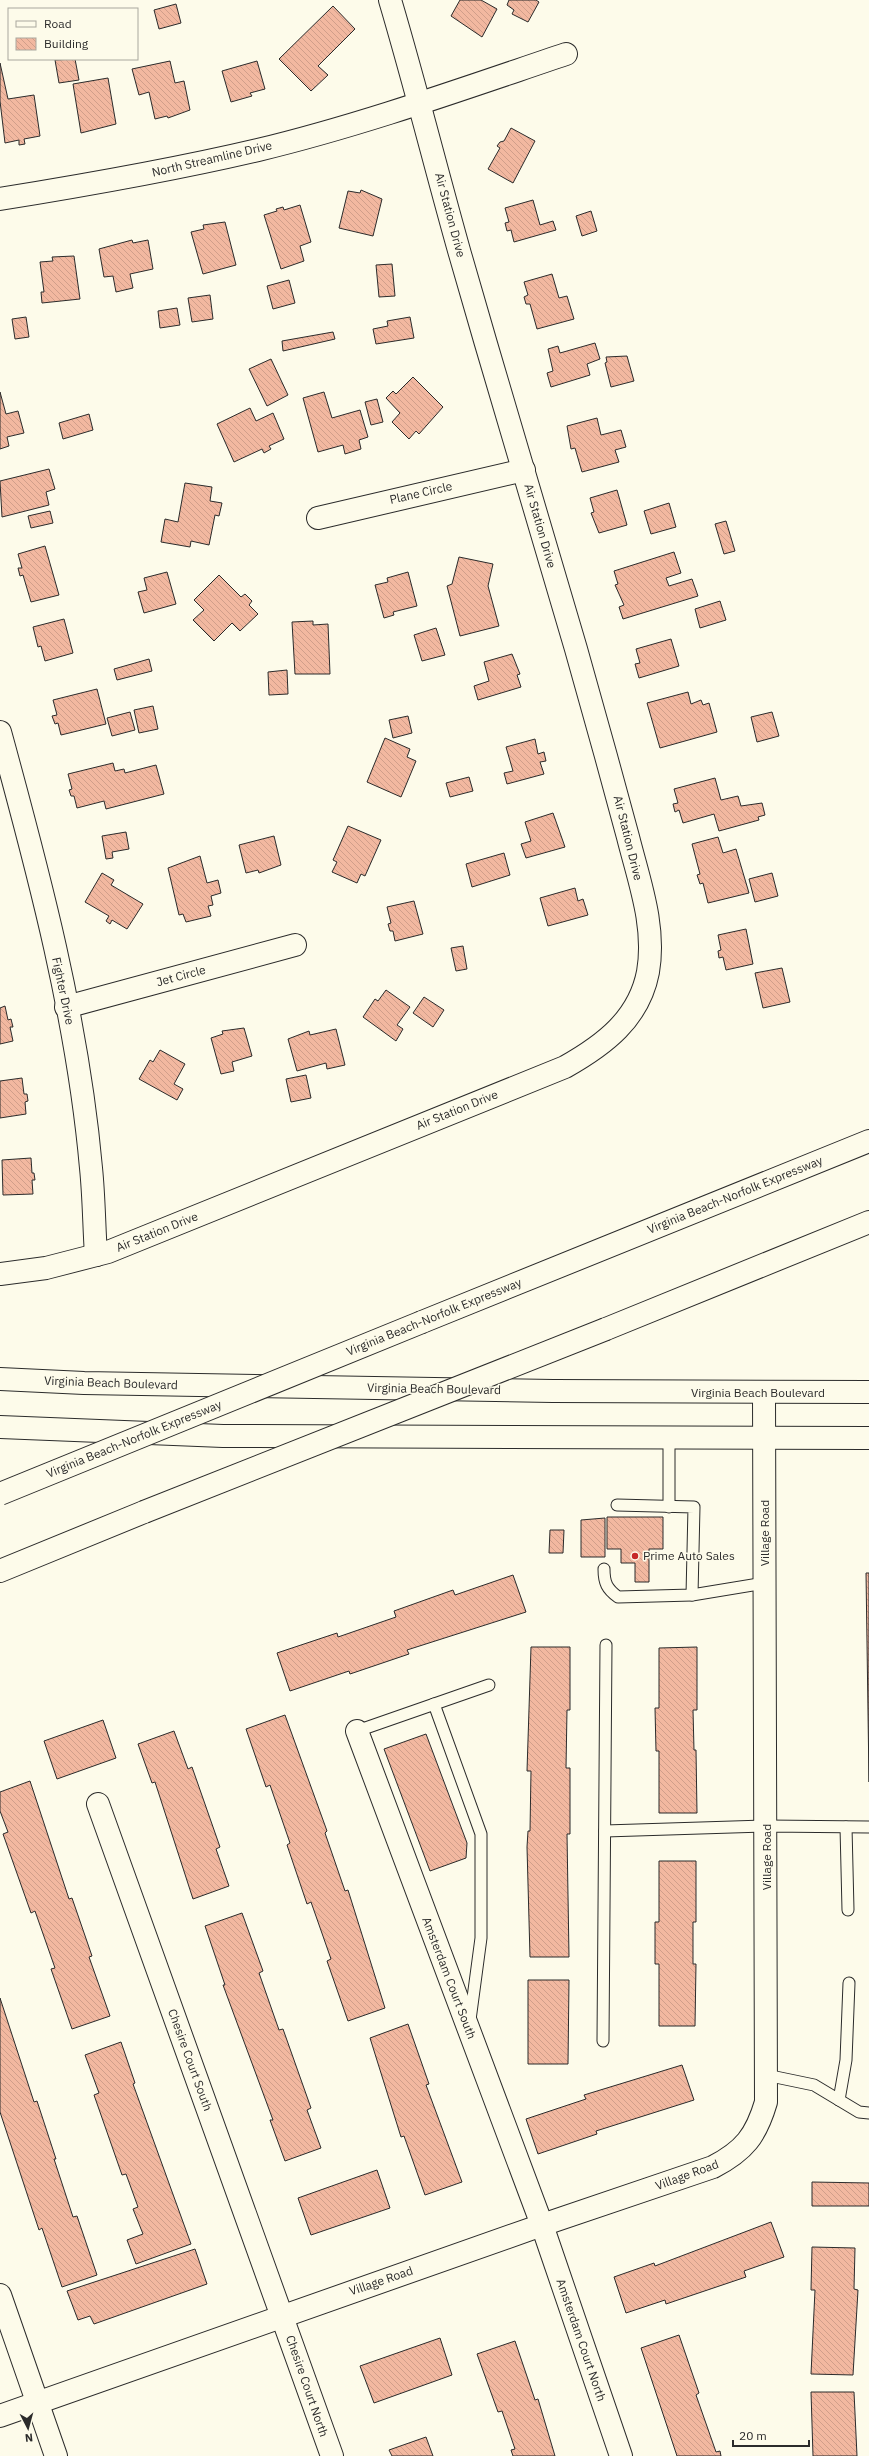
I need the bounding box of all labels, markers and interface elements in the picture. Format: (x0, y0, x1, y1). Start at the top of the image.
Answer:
legend (8, 8, 138, 60)
text: Road (44, 16, 72, 31)
text: Building (44, 36, 89, 51)
street label: North Streamline Drive (150, 137, 274, 180)
street label: Air Station Drive (432, 171, 469, 259)
street label: Plane Circle (388, 478, 454, 507)
street label: Air Station Drive (521, 482, 560, 570)
street label: Air Station Drive (611, 794, 646, 882)
street label: Fighter Drive (49, 956, 78, 1026)
street label: Jet Circle (155, 962, 208, 989)
street label: Air Station Drive (414, 1086, 500, 1133)
street label: Virginia Beach-Norfolk Expressway (645, 1152, 825, 1237)
street label: Air Station Drive (114, 1208, 200, 1255)
street label: Virginia Beach-Norfolk Expressway (344, 1274, 524, 1359)
street label: Virginia Beach Boulevard (44, 1373, 178, 1392)
street label: Virginia Beach Boulevard (367, 1380, 501, 1397)
street label: Virginia Beach Boulevard (691, 1385, 825, 1400)
street label: Virginia Beach-Norfolk Expressway (44, 1396, 224, 1481)
street label: Village Road (757, 1500, 772, 1566)
place label: Prime Auto Sales (643, 1548, 735, 1563)
marker: Prime Auto Sales (630, 1551, 640, 1561)
street label: Village Road (759, 1824, 774, 1890)
street label: Amsterdam Court South (419, 1915, 480, 2041)
street label: Chesire Court South (165, 2007, 216, 2113)
street label: Village Road (653, 2156, 721, 2193)
street label: Village Road (347, 2263, 415, 2298)
street label: Amsterdam Court North (553, 2276, 610, 2403)
street label: Chesire Court North (283, 2333, 332, 2439)
north arrow (8, 2408, 48, 2448)
scale bar (733, 2422, 809, 2448)
text: 20 m (739, 2428, 767, 2443)
text: N (24, 2431, 34, 2445)

